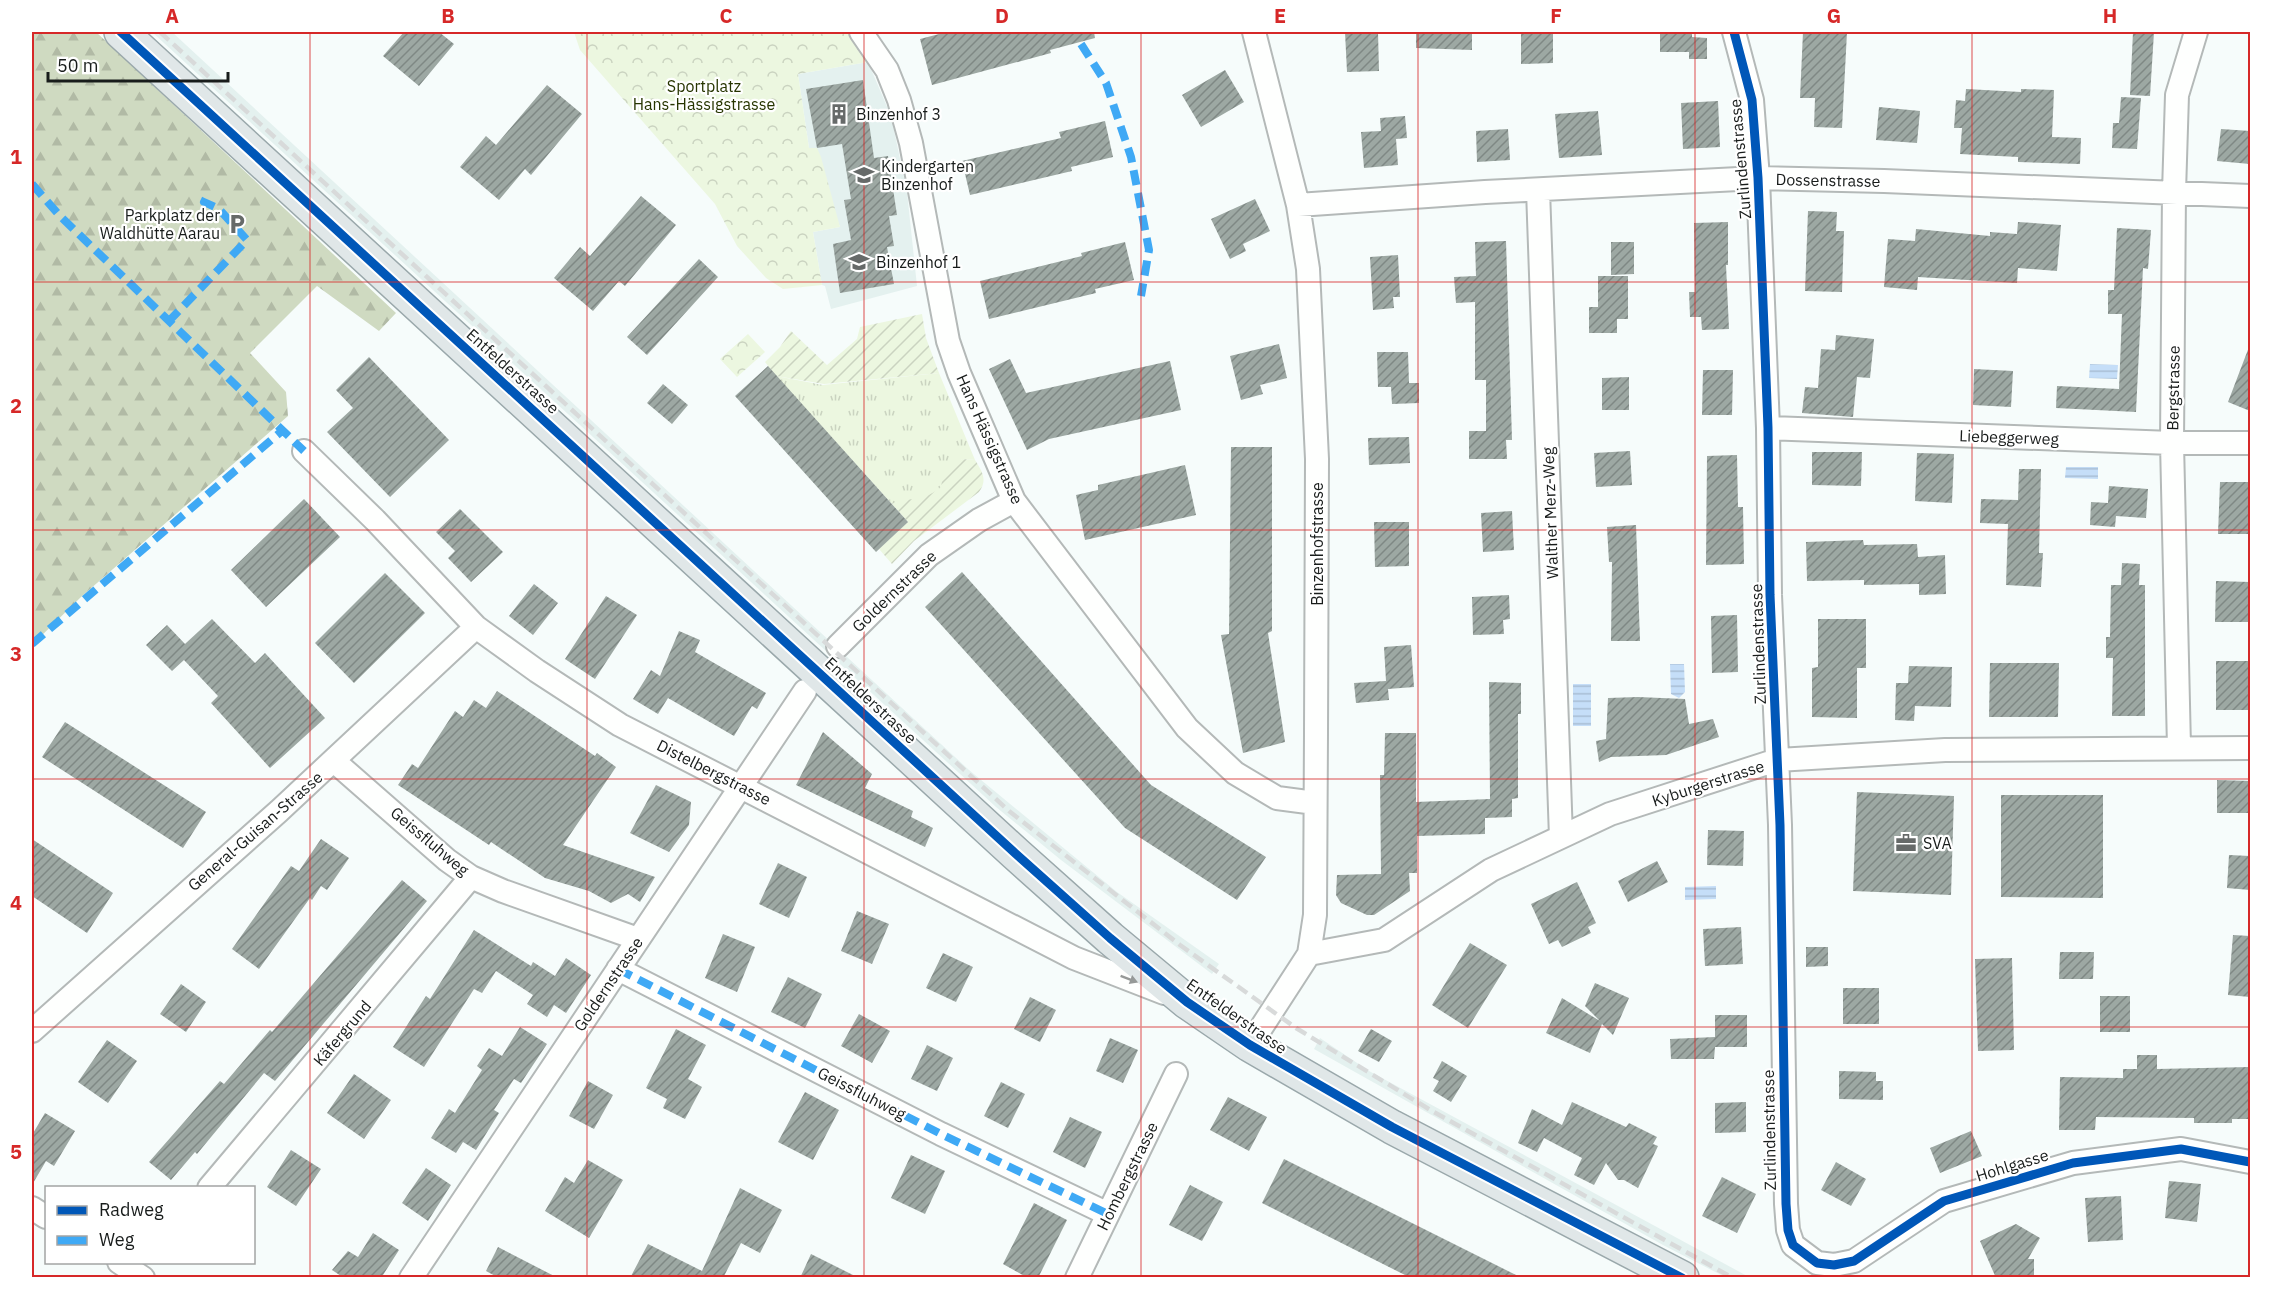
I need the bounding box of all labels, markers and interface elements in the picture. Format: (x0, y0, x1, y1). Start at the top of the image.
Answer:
text: A (165, 2, 179, 29)
text: B (441, 2, 455, 29)
text: C (719, 2, 733, 29)
text: D (995, 2, 1009, 29)
text: E (1274, 2, 1286, 29)
text: F (1550, 2, 1562, 29)
text: G (1827, 2, 1841, 29)
text: H (2103, 2, 2117, 29)
scale bar (48, 45, 228, 83)
text: 50 m (57, 54, 99, 77)
park label: Sportplatz Hans-Hässigstrasse (633, 76, 776, 114)
street label: Zurlindenstrasse (1725, 98, 1755, 220)
building icon: Binzenhof 3 (827, 102, 851, 126)
place label: Binzenhof 3 (856, 104, 941, 124)
text: 1 (10, 143, 22, 170)
place label: Kindergarten Binzenhof (881, 156, 974, 194)
school or university icon: Kindergarten Binzenhof (852, 163, 876, 187)
street label: Dossenstrasse (1775, 169, 1881, 191)
place label: Parkplatz der Waldhütte Aarau (100, 205, 220, 243)
parking icon: Parkplatz der Waldhütte Aarau (225, 212, 249, 236)
school or university icon: Binzenhof 1 (847, 250, 871, 274)
place label: Binzenhof 1 (876, 252, 961, 272)
street label: Entfelderstrasse (462, 324, 564, 418)
street label: Bergstrasse (2162, 345, 2184, 431)
street label: Hans Hässigstrasse (952, 371, 1028, 507)
text: 2 (10, 392, 22, 419)
street label: Liebeggerweg (1959, 425, 2060, 449)
street label: Walther Merz-Weg (1538, 446, 1562, 579)
street label: Binzenhofstrasse (1307, 482, 1327, 606)
street label: Goldernstrasse (848, 546, 940, 636)
street label: Zurlindenstrasse (1746, 583, 1770, 705)
text: 3 (10, 640, 22, 667)
street label: Entfelderstrasse (821, 652, 921, 748)
street label: Distelbergstrasse (654, 735, 774, 809)
street label: Kyburgerstrasse (1649, 755, 1767, 811)
street label: General-Guisan-Strasse (183, 767, 327, 895)
street label: Geissfluhweg (387, 802, 474, 880)
office icon: SVA (1894, 831, 1918, 855)
place label: SVA (1923, 833, 1952, 853)
text: 4 (10, 889, 22, 916)
street label: Goldernstrasse (569, 933, 647, 1035)
one-way arrow (1120, 974, 1138, 984)
street label: Entfelderstrasse (1183, 974, 1291, 1058)
street label: Käfergrund (309, 996, 375, 1070)
street label: Geissfluhweg (815, 1062, 910, 1124)
street label: Zurlindenstrasse (1758, 1069, 1780, 1191)
street label: Hombergstrasse (1092, 1118, 1162, 1233)
text: 5 (10, 1138, 22, 1165)
street label: Hohlgasse (1973, 1144, 2051, 1186)
legend (45, 1186, 255, 1264)
text: Radweg (99, 1198, 164, 1221)
text: Weg (99, 1228, 135, 1251)

